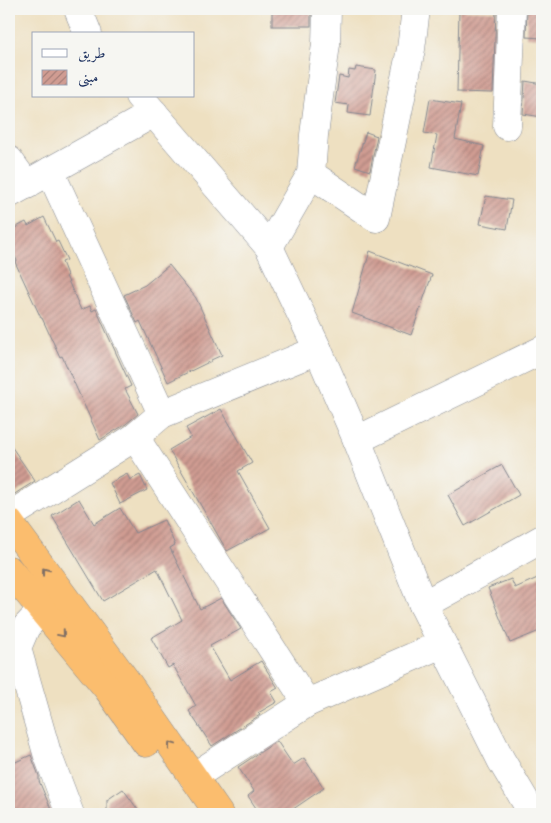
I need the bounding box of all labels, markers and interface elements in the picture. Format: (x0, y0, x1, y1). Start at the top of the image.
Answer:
legend (32, 32, 195, 98)
text: طريق (78, 44, 105, 63)
text: مبنى (78, 68, 98, 88)
one-way arrow (42, 567, 51, 577)
one-way arrow (57, 628, 65, 637)
one-way arrow (168, 742, 177, 751)

